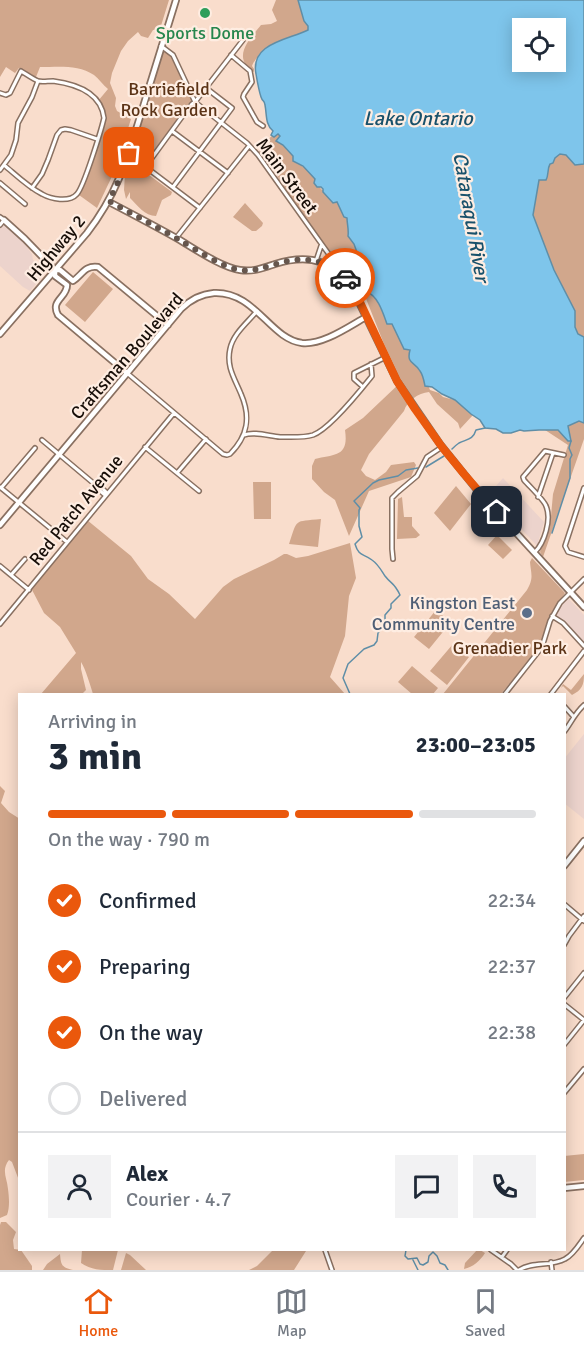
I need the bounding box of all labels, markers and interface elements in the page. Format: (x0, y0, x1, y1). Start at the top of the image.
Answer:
marker: Sports Dome (198, 6, 212, 20)
map controls (512, 18, 566, 72)
button: locate (512, 18, 566, 72)
place label: Sports Dome (156, 22, 254, 44)
park label: Barriefield Rock Garden (121, 78, 217, 121)
water label: Lake Ontario (363, 106, 474, 131)
pin (103, 127, 154, 178)
street label: Main Street (251, 134, 323, 218)
icon: bag (112, 136, 145, 169)
water label: Cataraqui River (447, 150, 495, 286)
street label: Highway 2 (22, 210, 90, 286)
courier (315, 248, 375, 308)
icon: car (329, 262, 362, 295)
street label: Craftsman Boulevard (66, 288, 188, 424)
street label: Red Patch Avenue (24, 450, 128, 570)
pin (471, 486, 522, 537)
icon: home (480, 495, 513, 528)
place label: Kingston East Community Centre (372, 592, 515, 635)
marker: Kingston East Community Centre (520, 606, 534, 620)
park label: Grenadier Park (453, 637, 567, 659)
text: Arriving in (48, 709, 137, 734)
text: 23:00–23:05 (416, 731, 536, 758)
text: 3 min (48, 732, 142, 780)
text: On the way · 790 m (48, 827, 210, 852)
icon: check (48, 884, 81, 917)
text: Confirmed (99, 887, 197, 914)
text: 22:34 (487, 888, 536, 913)
icon: check (48, 950, 81, 983)
text: Preparing (99, 953, 191, 980)
text: 22:37 (487, 954, 536, 979)
icon: check (48, 1016, 81, 1049)
text: On the way (99, 1019, 203, 1046)
text: 22:38 (487, 1020, 536, 1045)
text: Delivered (99, 1085, 187, 1112)
button: person (48, 1155, 111, 1218)
button: chat (395, 1155, 458, 1218)
button: phone (473, 1155, 536, 1218)
text: Alex (126, 1160, 168, 1187)
text: Courier · 4.7 (126, 1187, 232, 1212)
tab: Home (78, 1285, 118, 1341)
tab: Map (275, 1285, 308, 1341)
tab: Saved (465, 1285, 506, 1341)

